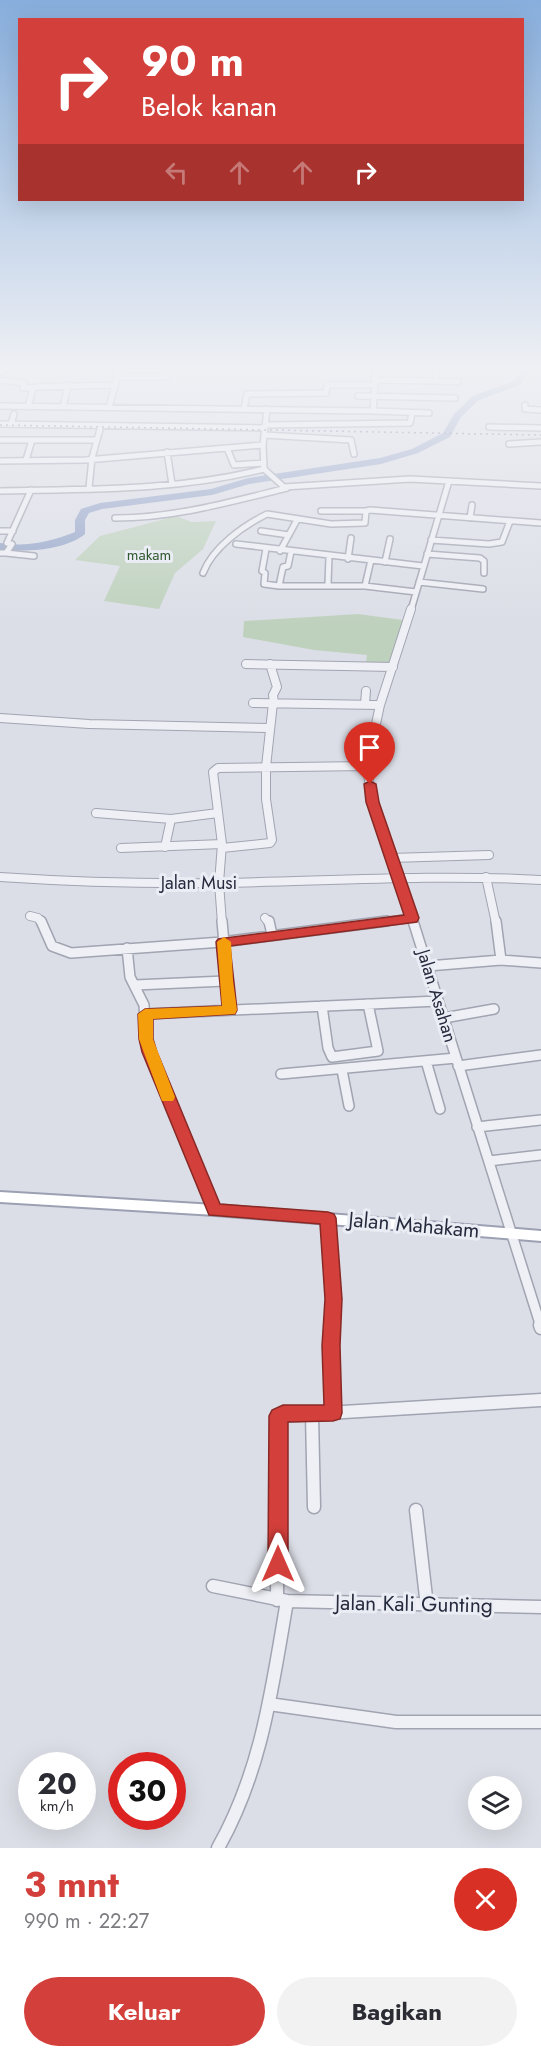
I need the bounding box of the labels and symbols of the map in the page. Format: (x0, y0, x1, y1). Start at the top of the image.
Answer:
park label: makam (127, 544, 171, 566)
pin (344, 722, 395, 784)
street label: Jalan Musi (159, 870, 237, 896)
street label: Jalan Asahan (410, 944, 463, 1046)
street label: Jalan Mahakam (344, 1204, 481, 1246)
position arrow (246, 1532, 310, 1596)
street label: Jalan Kali Gunting (332, 1588, 493, 1620)
speed limit sign: 30 (108, 1752, 186, 1830)

